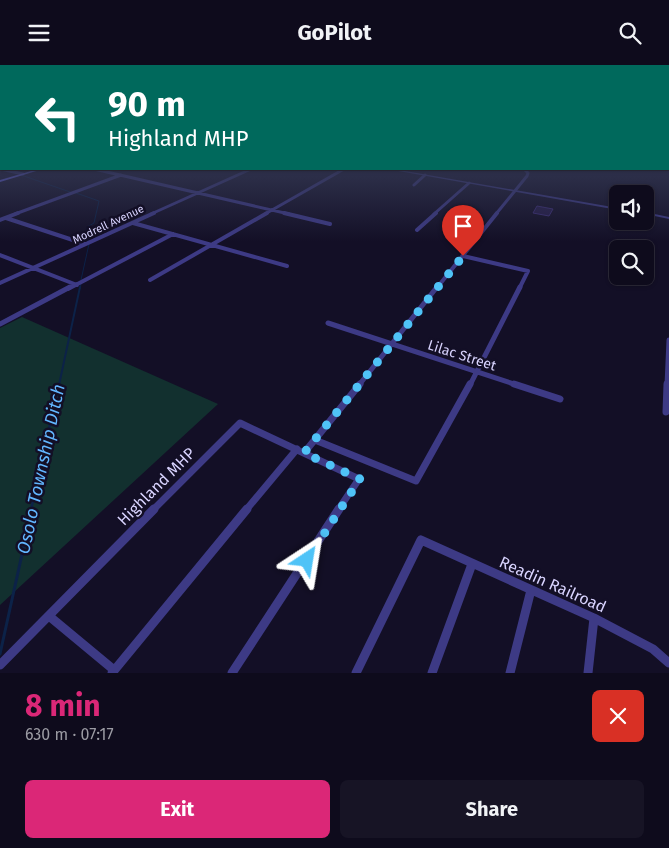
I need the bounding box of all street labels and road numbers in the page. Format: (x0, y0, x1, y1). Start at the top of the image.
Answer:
street label: Modrell Avenue (70, 202, 146, 247)
street label: Lilac Street (425, 336, 499, 375)
street label: Highland MHP (113, 443, 199, 529)
street label: Readin Railroad (496, 552, 609, 617)

